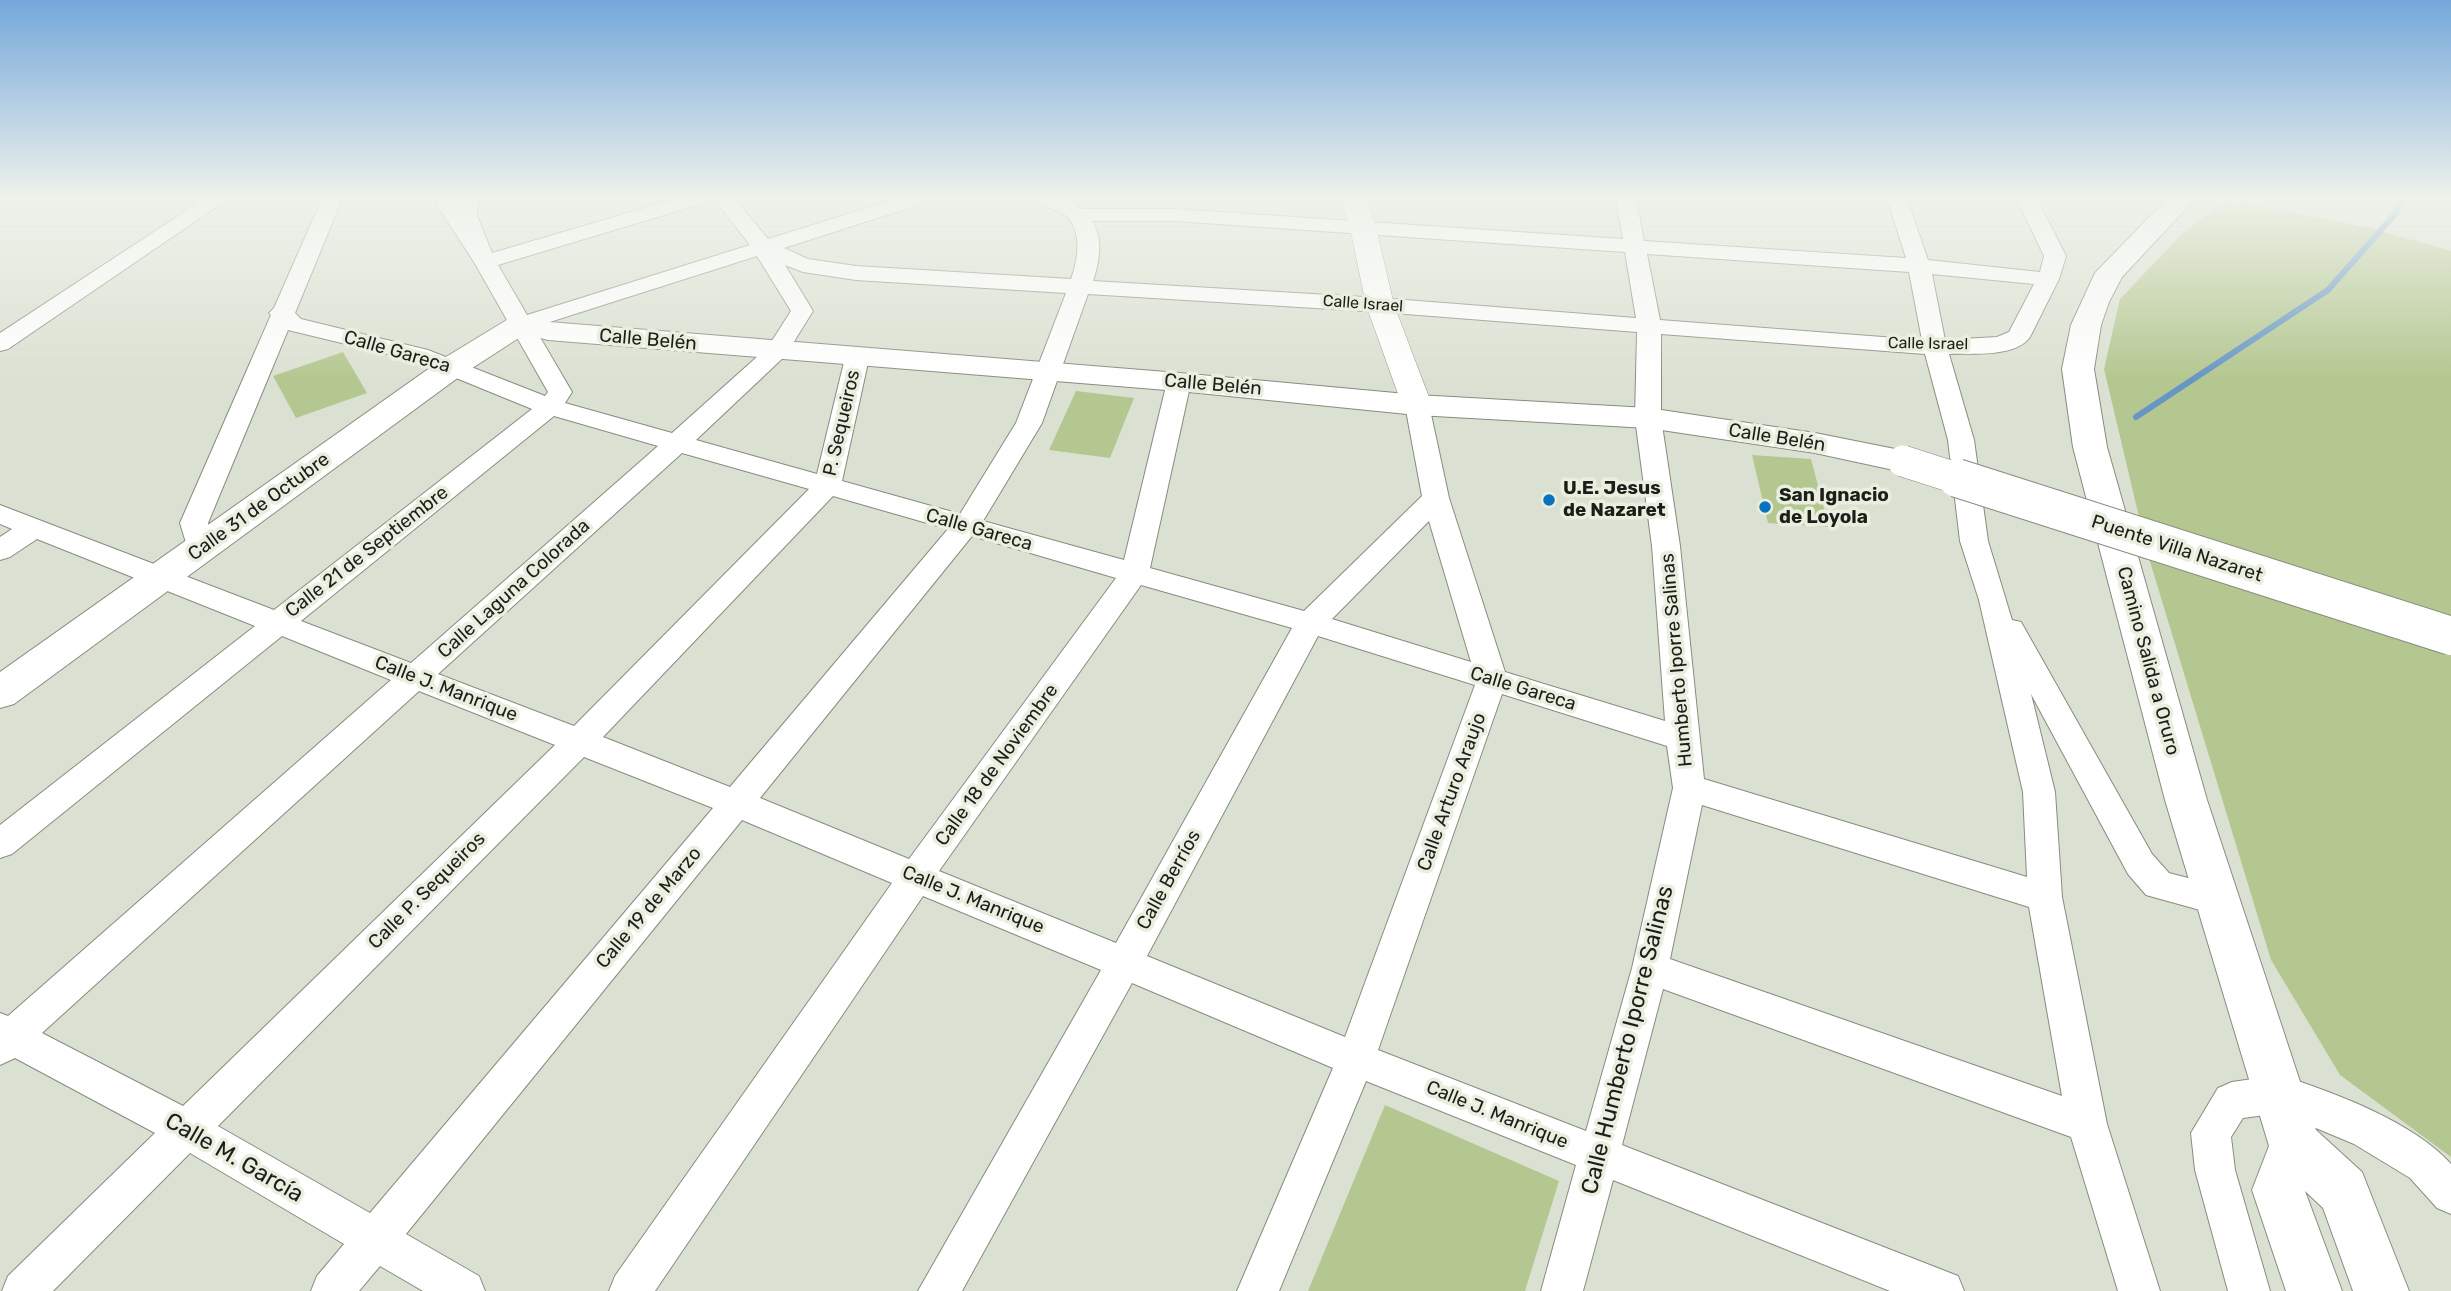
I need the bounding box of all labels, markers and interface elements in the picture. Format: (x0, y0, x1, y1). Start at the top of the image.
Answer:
street label: Calle Israel (1322, 292, 1404, 316)
street label: Calle Belén (598, 324, 698, 356)
street label: Calle Gareca (341, 326, 453, 378)
street label: Calle Israel (1888, 334, 1968, 354)
street label: P. Sequeiros (819, 368, 865, 478)
street label: Calle Belén (1163, 369, 1263, 401)
street label: Calle Belén (1727, 419, 1827, 457)
street label: Calle 31 de Octubre (184, 448, 334, 566)
place label: U.E. Jesus de Nazaret (1563, 478, 1666, 522)
street label: Calle 21 de Septiembre (281, 481, 453, 623)
place label: San Ignacio de Loyola (1779, 485, 1889, 529)
marker: U.E. Jesus de Nazaret (1541, 492, 1557, 508)
marker: San Ignacio de Loyola (1757, 499, 1773, 515)
street label: Calle Gareca (923, 504, 1035, 556)
street label: Puente Villa Nazaret (2089, 511, 2265, 587)
street label: Calle Laguna Colorada (433, 515, 595, 663)
street label: Humberto Iporre Salinas (1656, 552, 1698, 768)
street label: Camino Salida a Oruro (2112, 564, 2184, 758)
street label: Calle J. Manrique (371, 651, 521, 727)
street label: Calle Gareca (1467, 662, 1579, 716)
street label: Calle 18 de Noviembre (931, 680, 1063, 850)
street label: Calle Arturo Araujo (1413, 710, 1491, 874)
street label: Calle Berríos (1132, 826, 1206, 934)
street label: Calle P. Sequeiros (364, 828, 490, 954)
street label: Calle 19 de Marzo (592, 843, 706, 973)
street label: Calle J. Manrique (899, 861, 1047, 939)
street label: Calle Humberto Iporre Salinas (1576, 883, 1680, 1197)
street label: Calle J. Manrique (1423, 1076, 1571, 1154)
street label: Calle M. García (160, 1107, 308, 1209)

